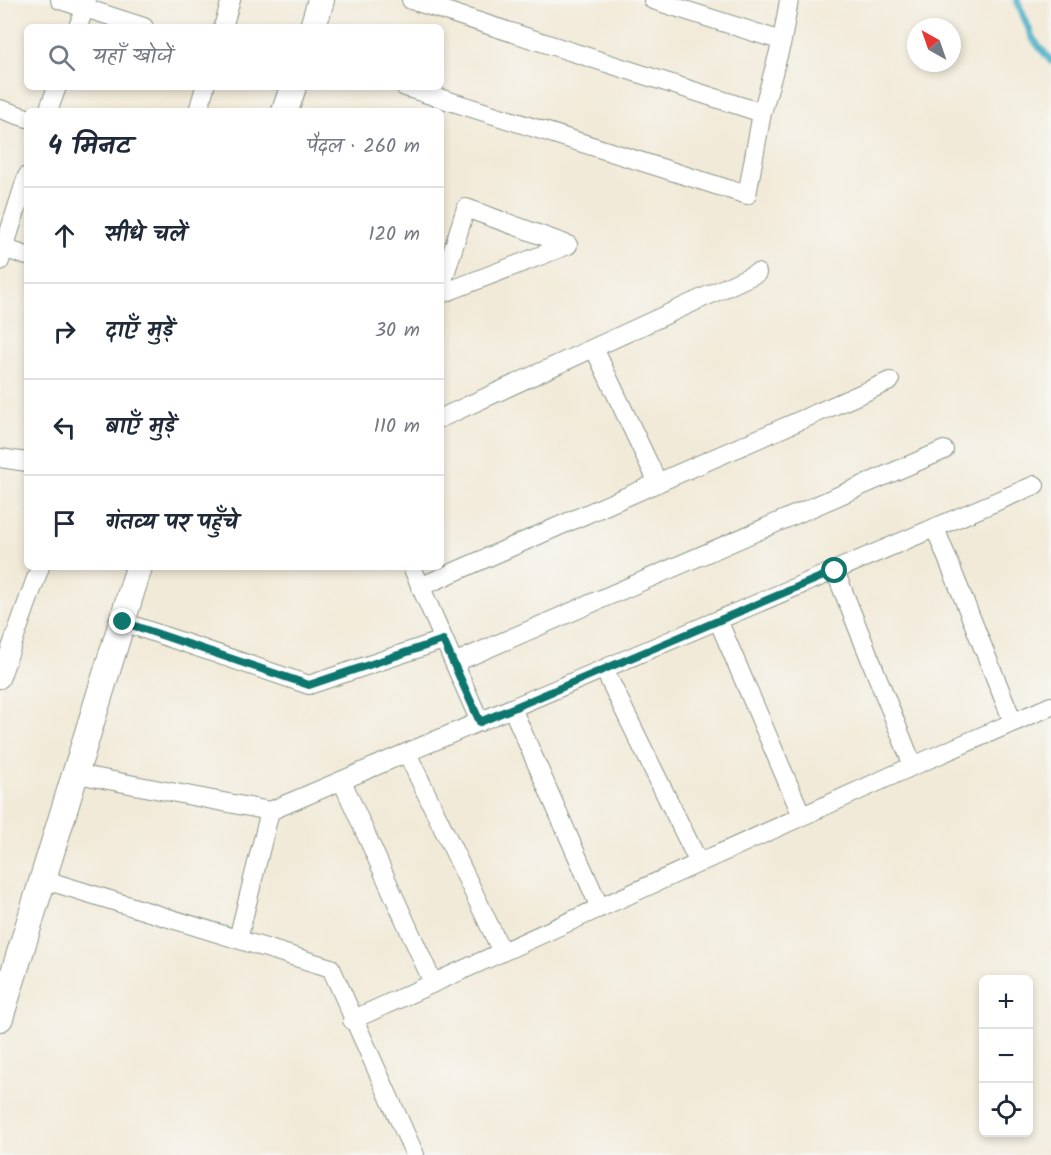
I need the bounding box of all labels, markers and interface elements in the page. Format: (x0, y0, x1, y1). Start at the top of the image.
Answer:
north arrow (907, 18, 961, 72)
search box (24, 24, 444, 90)
text: यहाँ खोजें (93, 40, 172, 75)
icon: search (45, 41, 78, 74)
text: 4 मिनट (48, 126, 131, 168)
text: पैदल · 260 m (307, 131, 420, 163)
text: सीधे चलें (105, 218, 186, 253)
icon: ahead (48, 219, 81, 252)
text: 120 m (368, 219, 420, 251)
text: दाएँ मुड़ें (105, 314, 174, 349)
icon: right (48, 315, 81, 348)
text: 30 m (375, 315, 420, 347)
text: बाएँ मुड़ें (105, 410, 176, 445)
icon: left (48, 411, 81, 444)
text: 110 m (374, 411, 420, 443)
text: गंतव्य पर पहुँचे (105, 506, 238, 541)
icon: arrive (48, 507, 81, 540)
route start (821, 557, 847, 583)
route end (109, 608, 135, 634)
map controls (979, 975, 1033, 1137)
button: + (979, 975, 1033, 1029)
button: − (979, 1029, 1033, 1083)
button: locate (979, 1083, 1033, 1137)

